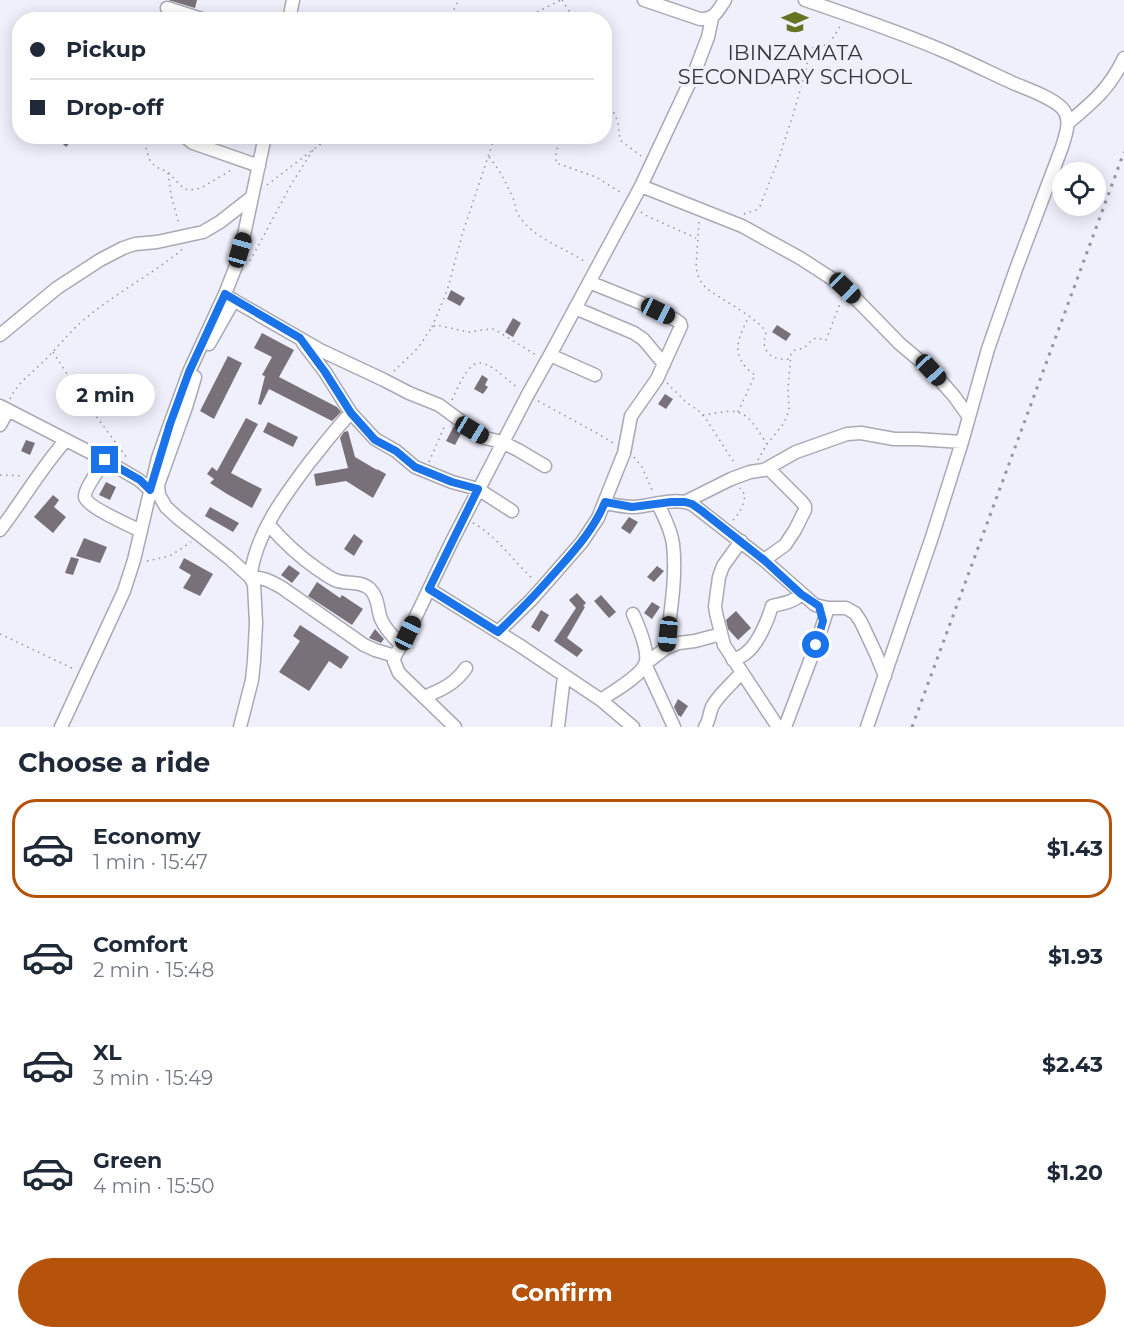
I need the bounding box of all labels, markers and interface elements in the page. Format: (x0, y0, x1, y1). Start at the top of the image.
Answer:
school or university icon: IBINZAMATA SECONDARY SCHOOL (780, 7, 810, 37)
text: Pickup (66, 36, 146, 63)
place label: IBINZAMATA SECONDARY SCHOOL (678, 40, 913, 89)
text: Drop-off (66, 94, 164, 121)
map controls (1052, 162, 1106, 216)
button: locate (1052, 162, 1106, 216)
car (226, 230, 254, 270)
car (826, 269, 864, 307)
car (638, 295, 678, 327)
car (912, 351, 950, 389)
callout: 2 min (56, 373, 154, 415)
text: 2 min (76, 383, 135, 407)
car (452, 413, 492, 447)
route end (91, 446, 118, 473)
car (392, 613, 424, 653)
car (657, 615, 679, 653)
route start (802, 631, 829, 658)
text: Choose a ride (18, 746, 210, 779)
icon: car (21, 822, 75, 876)
text: Economy (93, 823, 201, 850)
text: $1.43 (1047, 835, 1103, 862)
text: 1 min · 15:47 (93, 850, 208, 874)
icon: car (21, 930, 75, 984)
text: Comfort (93, 931, 188, 958)
text: $1.93 (1048, 943, 1103, 970)
text: 2 min · 15:48 (93, 958, 214, 982)
icon: car (21, 1038, 75, 1092)
text: XL (93, 1039, 122, 1066)
text: $2.43 (1042, 1051, 1103, 1078)
text: 3 min · 15:49 (93, 1066, 213, 1090)
icon: car (21, 1146, 75, 1200)
text: Green (93, 1147, 162, 1174)
text: $1.20 (1047, 1159, 1103, 1186)
text: 4 min · 15:50 (93, 1174, 214, 1198)
button: Confirm (18, 1258, 1106, 1327)

